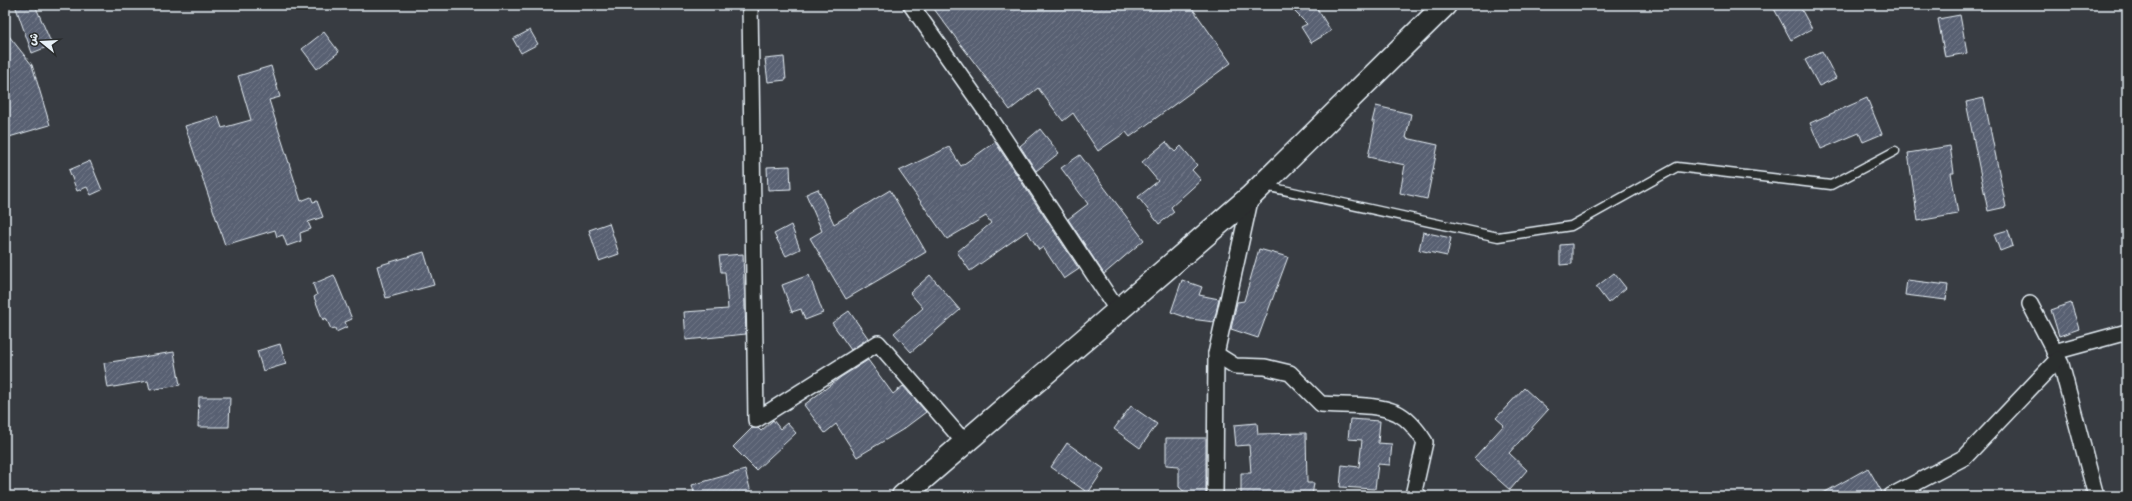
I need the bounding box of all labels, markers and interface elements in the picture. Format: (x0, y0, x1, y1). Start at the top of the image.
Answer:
north arrow (22, 22, 62, 62)
text: ش (23, 31, 41, 47)

